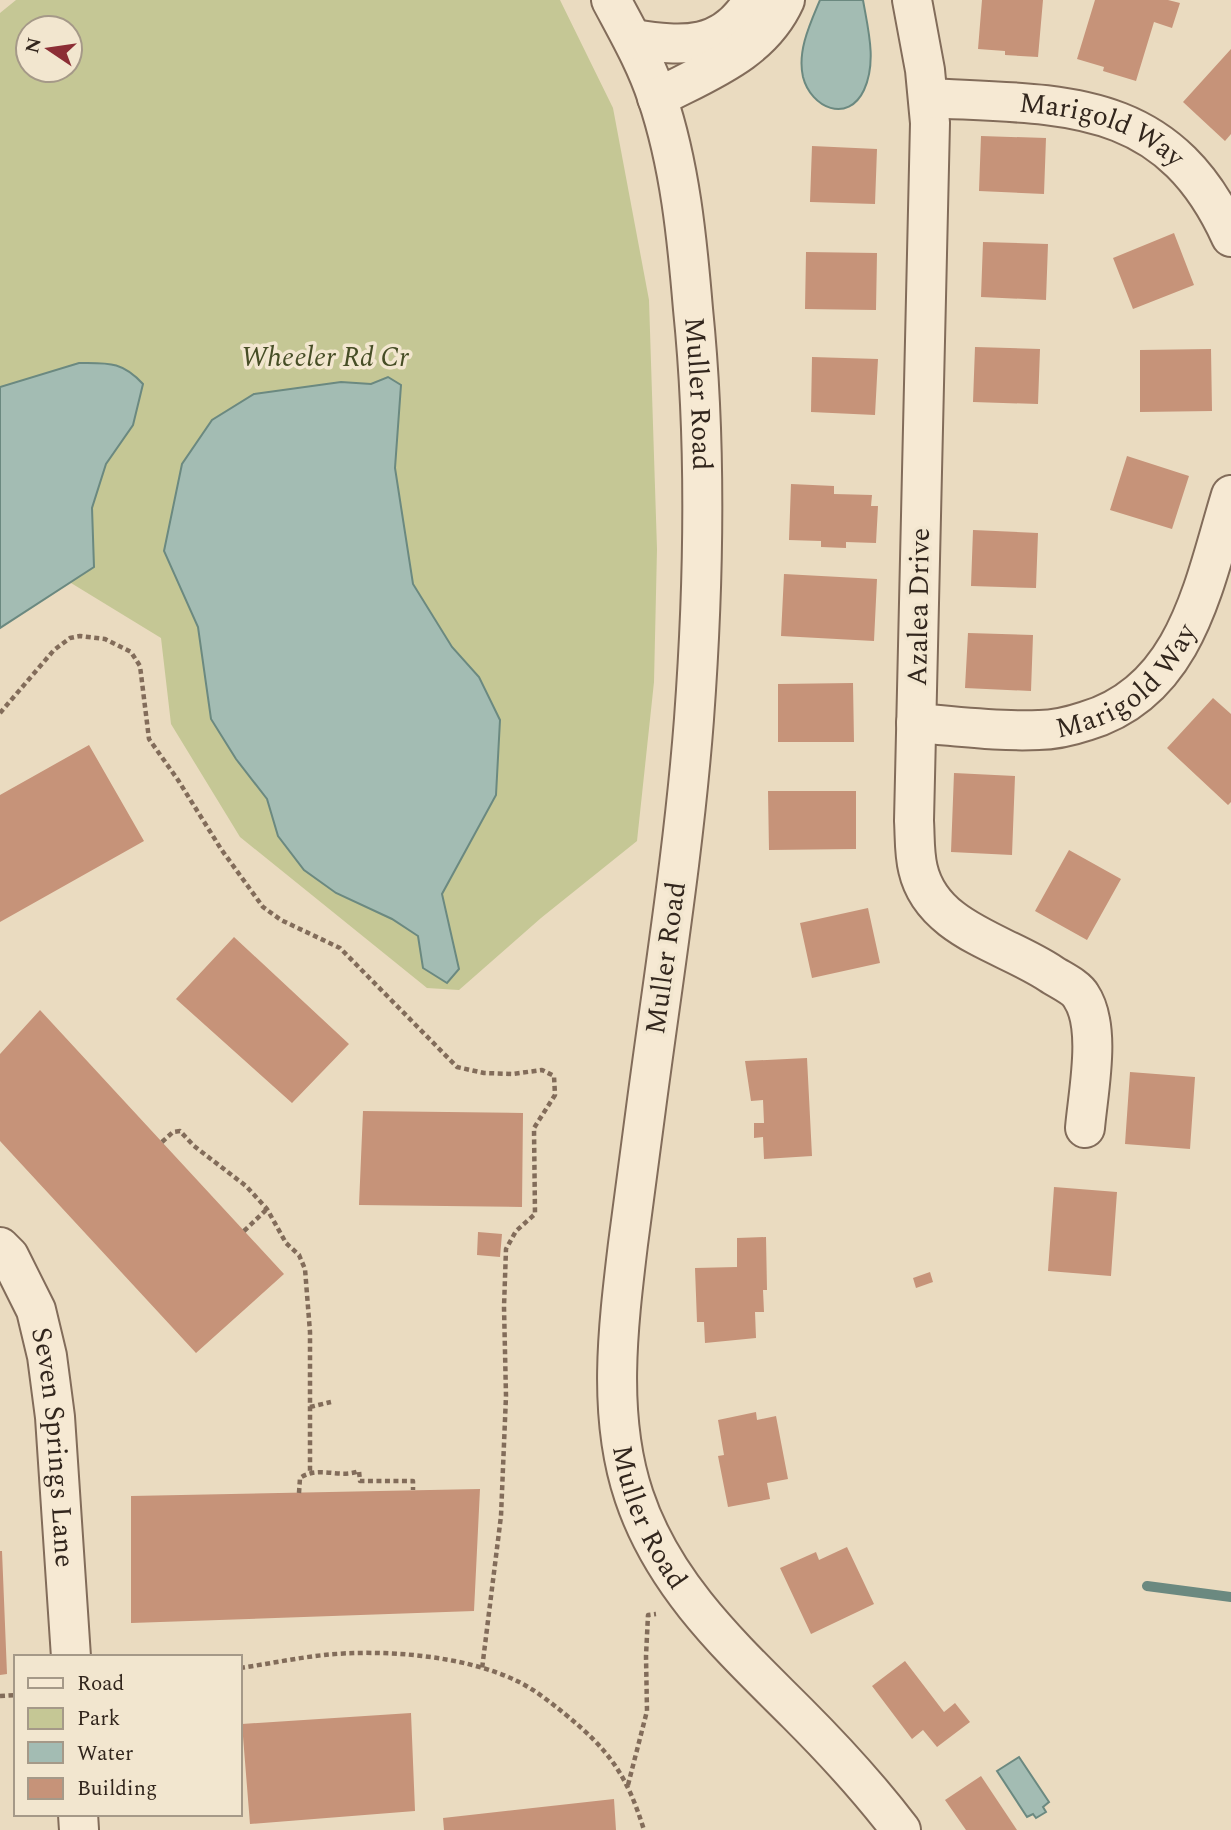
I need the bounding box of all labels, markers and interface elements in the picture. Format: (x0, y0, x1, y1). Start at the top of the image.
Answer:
north arrow (14, 14, 84, 84)
text: N (18, 35, 50, 56)
street label: Marigold Way (1017, 81, 1196, 178)
street label: Muller Road (672, 315, 724, 471)
park label: Wheeler Rd Cr (241, 336, 409, 379)
street label: Azalea Drive (896, 527, 942, 687)
street label: Marigold Way (1051, 615, 1208, 750)
street label: Muller Road (634, 879, 698, 1037)
street label: Seven Springs Lane (19, 1323, 86, 1569)
street label: Muller Road (600, 1441, 699, 1598)
legend (14, 1655, 242, 1816)
text: Road (77, 1668, 124, 1700)
text: Park (77, 1703, 121, 1735)
text: Water (77, 1738, 133, 1770)
text: Building (77, 1773, 157, 1805)

